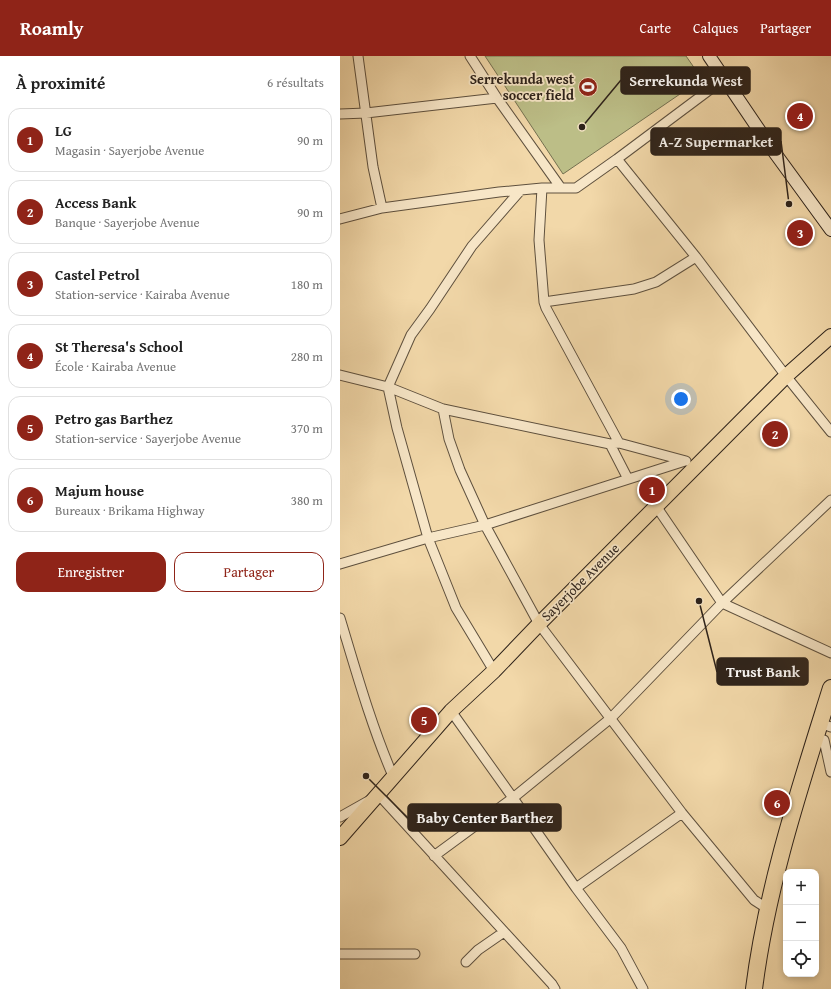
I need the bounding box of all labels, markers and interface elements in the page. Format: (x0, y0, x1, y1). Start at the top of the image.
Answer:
text: Roamly (20, 14, 84, 42)
text: Carte (639, 18, 671, 38)
text: Calques (693, 18, 738, 38)
text: Partager (760, 18, 811, 38)
callout: Serrekunda West (621, 67, 750, 94)
place label: Serrekunda west soccer field (470, 69, 575, 105)
text: À proximité (16, 70, 105, 95)
text: Serrekunda West (629, 70, 743, 91)
text: 6 résultats (267, 73, 324, 92)
sports icon: Serrekunda west soccer field (577, 76, 599, 98)
pin: 4 (787, 101, 813, 131)
text: LG (55, 120, 72, 141)
callout: A-Z Supermarket (651, 128, 781, 155)
text: 1 (27, 131, 33, 150)
text: 90 m (297, 131, 323, 150)
text: A-Z Supermarket (659, 131, 774, 152)
text: Magasin · Sayerjobe Avenue (55, 141, 204, 160)
text: Access Bank (55, 192, 136, 213)
text: 2 (27, 203, 33, 222)
text: 90 m (297, 203, 323, 222)
text: Banque · Sayerjobe Avenue (55, 213, 200, 232)
pin: 3 (787, 218, 813, 248)
text: Castel Petrol (55, 264, 140, 285)
text: 3 (27, 275, 33, 294)
text: 180 m (291, 275, 323, 294)
text: Station-service · Kairaba Avenue (55, 285, 230, 304)
text: St Theresa's School (55, 336, 183, 357)
text: 4 (27, 347, 33, 366)
text: 280 m (291, 347, 323, 366)
text: École · Kairaba Avenue (55, 357, 176, 376)
your location (671, 389, 691, 409)
text: Petro gas Barthez (55, 408, 173, 429)
text: 5 (27, 419, 33, 438)
text: 370 m (291, 419, 323, 438)
pin: 2 (762, 419, 788, 449)
text: Station-service · Sayerjobe Avenue (55, 429, 241, 448)
pin: 1 (639, 475, 665, 505)
text: Majum house (55, 480, 144, 501)
text: 6 (27, 491, 33, 510)
text: 380 m (291, 491, 323, 510)
text: Bureaux · Brikama Highway (55, 501, 205, 520)
street label: Sayerjobe Avenue (536, 538, 624, 626)
button: Enregistrer (16, 552, 166, 592)
button: Partager (174, 552, 324, 592)
callout: Trust Bank (717, 658, 808, 685)
text: Trust Bank (726, 661, 801, 682)
pin: 5 (411, 705, 437, 735)
pin: 6 (764, 788, 790, 818)
callout: Baby Center Barthez (408, 804, 561, 831)
text: Baby Center Barthez (416, 807, 554, 828)
map controls (783, 869, 819, 977)
button: + (783, 869, 819, 905)
button: − (783, 905, 819, 941)
button: locate (783, 941, 819, 977)

